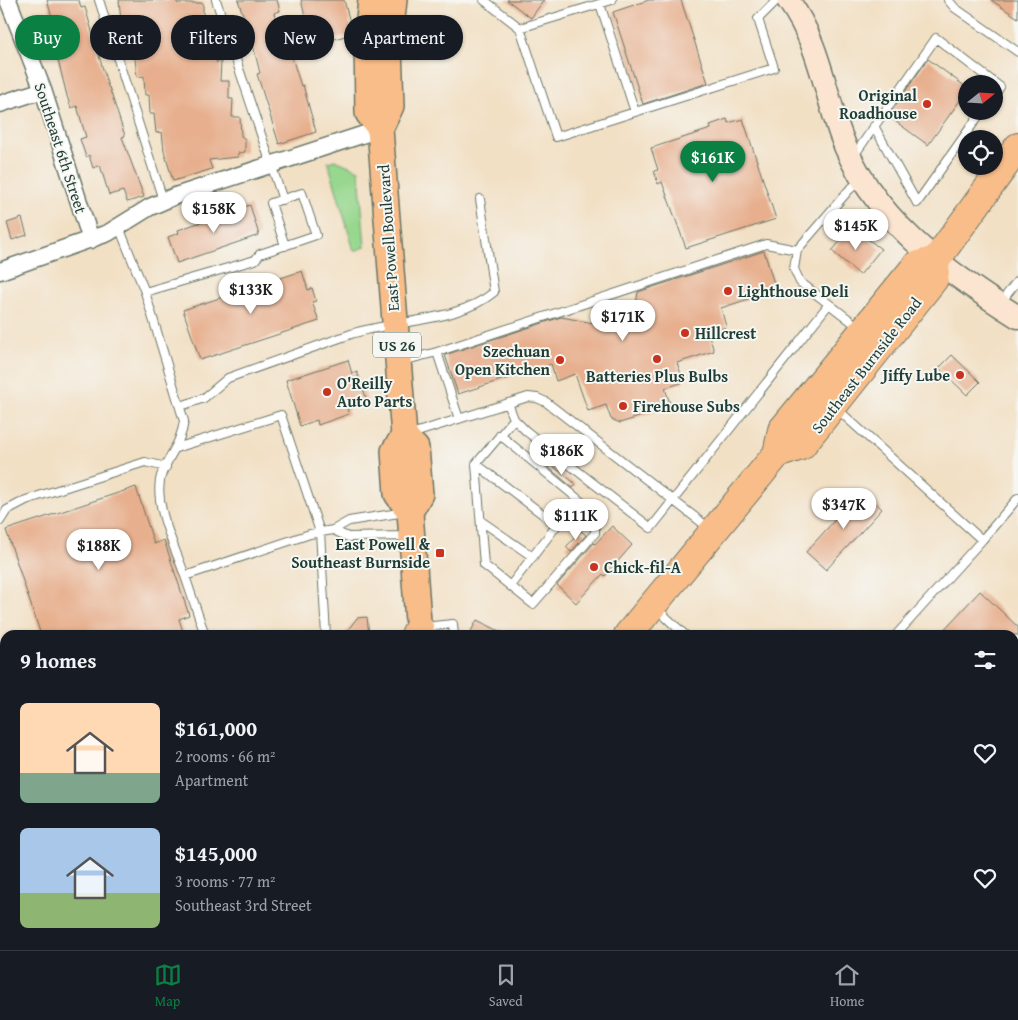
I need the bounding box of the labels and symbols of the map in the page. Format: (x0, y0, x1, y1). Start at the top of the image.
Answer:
north arrow (958, 75, 1002, 120)
street label: Southeast 6th Street (29, 80, 94, 217)
place label: Original Roadhouse (839, 83, 917, 125)
marker: Original Roadhouse (921, 98, 933, 110)
pin: $161K (678, 140, 748, 183)
street label: East Powell Boulevard (371, 163, 405, 312)
pin: $158K (179, 192, 249, 234)
pin: $145K (821, 208, 891, 251)
pin: $133K (216, 272, 286, 315)
place label: Lighthouse Deli (738, 279, 849, 303)
marker: Lighthouse Deli (722, 285, 734, 297)
street label: Southeast Burnside Road (805, 291, 927, 438)
pin: $171K (588, 300, 658, 342)
place label: Hillcrest (695, 321, 756, 345)
marker: Hillcrest (679, 327, 691, 339)
road number: US 26 (373, 332, 421, 358)
place label: Szechuan Open Kitchen (455, 339, 551, 381)
marker: Batteries Plus Bulbs (651, 353, 663, 365)
marker: Szechuan Open Kitchen (554, 354, 566, 366)
place label: Jiffy Lube (880, 363, 950, 387)
place label: Batteries Plus Bulbs (586, 364, 728, 388)
marker: Jiffy Lube (954, 369, 966, 381)
place label: O'Reilly Auto Parts (337, 371, 412, 413)
marker: O'Reilly Auto Parts (321, 386, 333, 398)
place label: Firehouse Subs (633, 394, 740, 418)
marker: Firehouse Subs (617, 400, 629, 412)
pin: $186K (527, 434, 597, 476)
pin: $347K (809, 488, 879, 530)
pin: $111K (541, 498, 611, 541)
pin: $188K (64, 528, 134, 571)
place label: East Powell & Southeast Burnside (291, 532, 431, 574)
marker: East Powell & Southeast Burnside (434, 547, 446, 559)
place label: Chick-fil-A (604, 555, 682, 579)
marker: Chick-fil-A (588, 561, 600, 573)

